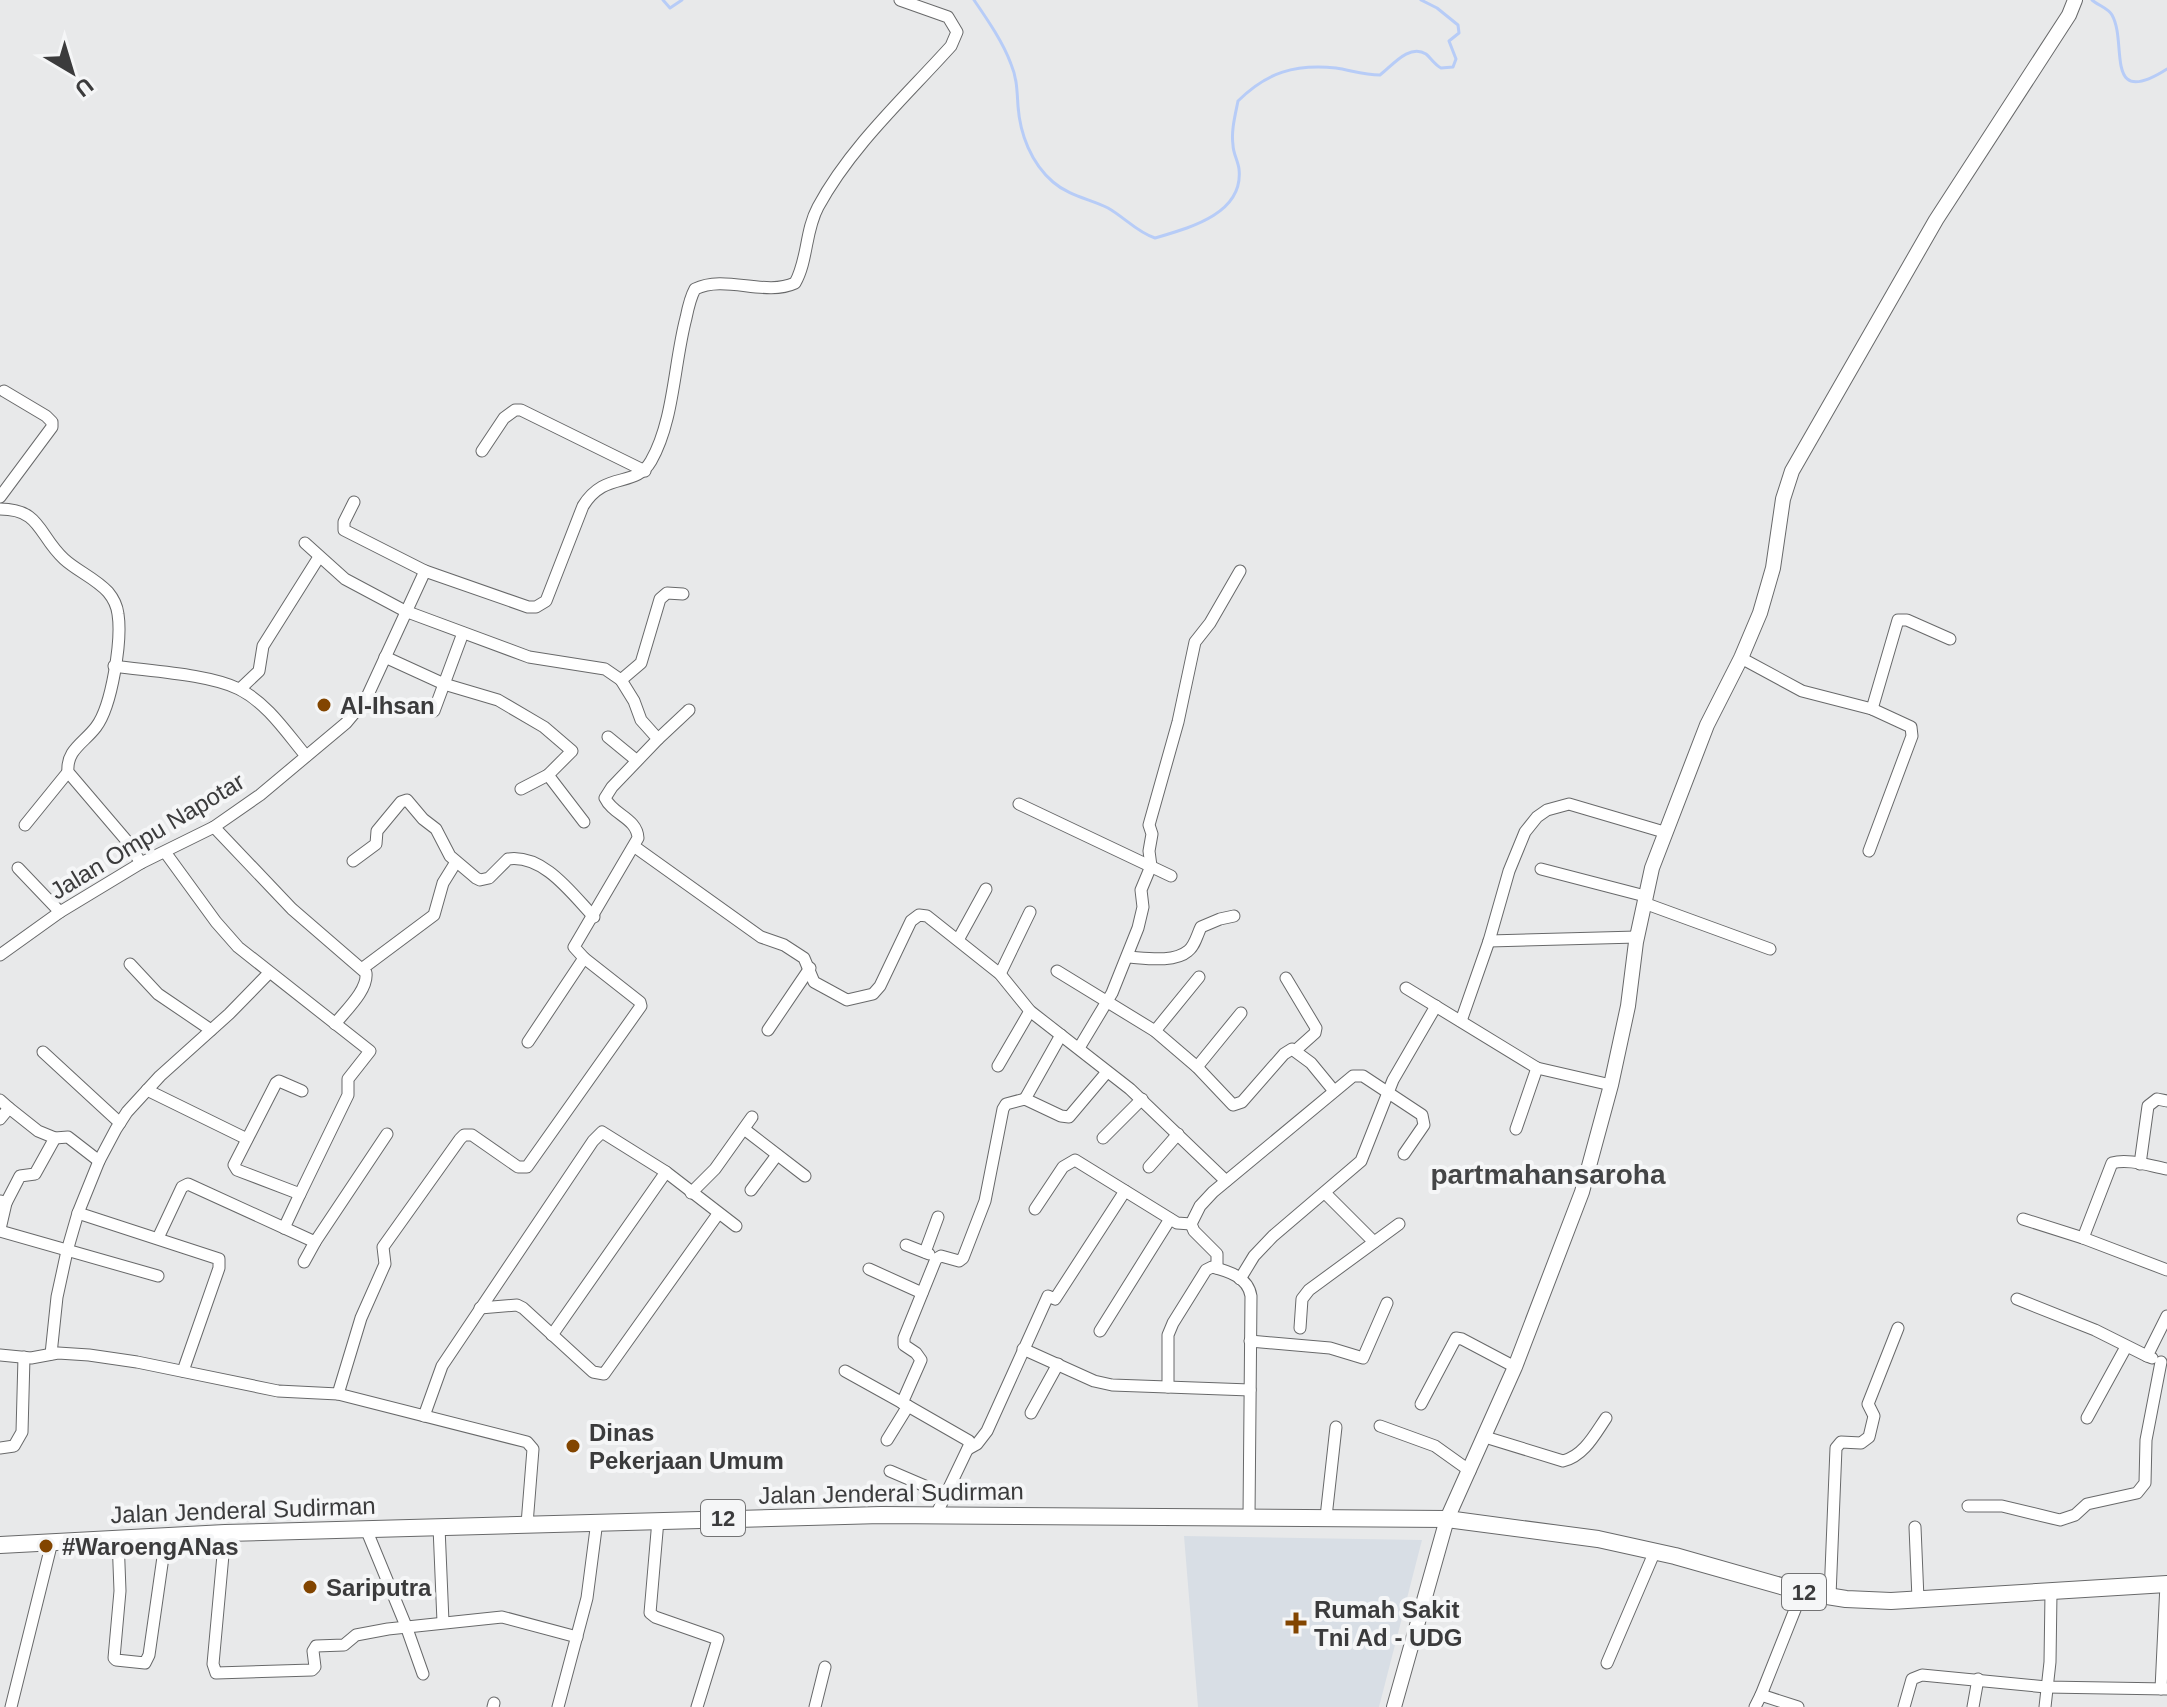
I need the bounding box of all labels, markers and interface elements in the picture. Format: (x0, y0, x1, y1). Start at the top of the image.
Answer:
north arrow (32, 32, 112, 112)
text: U (70, 73, 98, 102)
place label: Al-Ihsan (340, 692, 435, 719)
marker: Al-Ihsan (315, 696, 333, 714)
street label: Jalan Ompu Napotar (45, 767, 249, 905)
district label: partmahansaroha (1431, 1159, 1666, 1190)
place label: Dinas Pekerjaan Umum (589, 1419, 784, 1474)
marker: Dinas Pekerjaan Umum (564, 1437, 582, 1455)
street label: Jalan Jenderal Sudirman (758, 1477, 1024, 1509)
street label: Jalan Jenderal Sudirman (110, 1492, 376, 1528)
road number: 12 (701, 1500, 745, 1536)
place label: #WaroengANas (62, 1533, 238, 1560)
marker: #WaroengANas (37, 1537, 55, 1555)
place label: Sariputra (326, 1574, 432, 1601)
road number: 12 (1782, 1574, 1826, 1610)
marker: Sariputra (301, 1578, 319, 1596)
place label: Rumah Sakit Tni Ad - UDG (1314, 1596, 1462, 1651)
marker: Rumah Sakit Tni Ad - UDG (1285, 1612, 1307, 1634)

